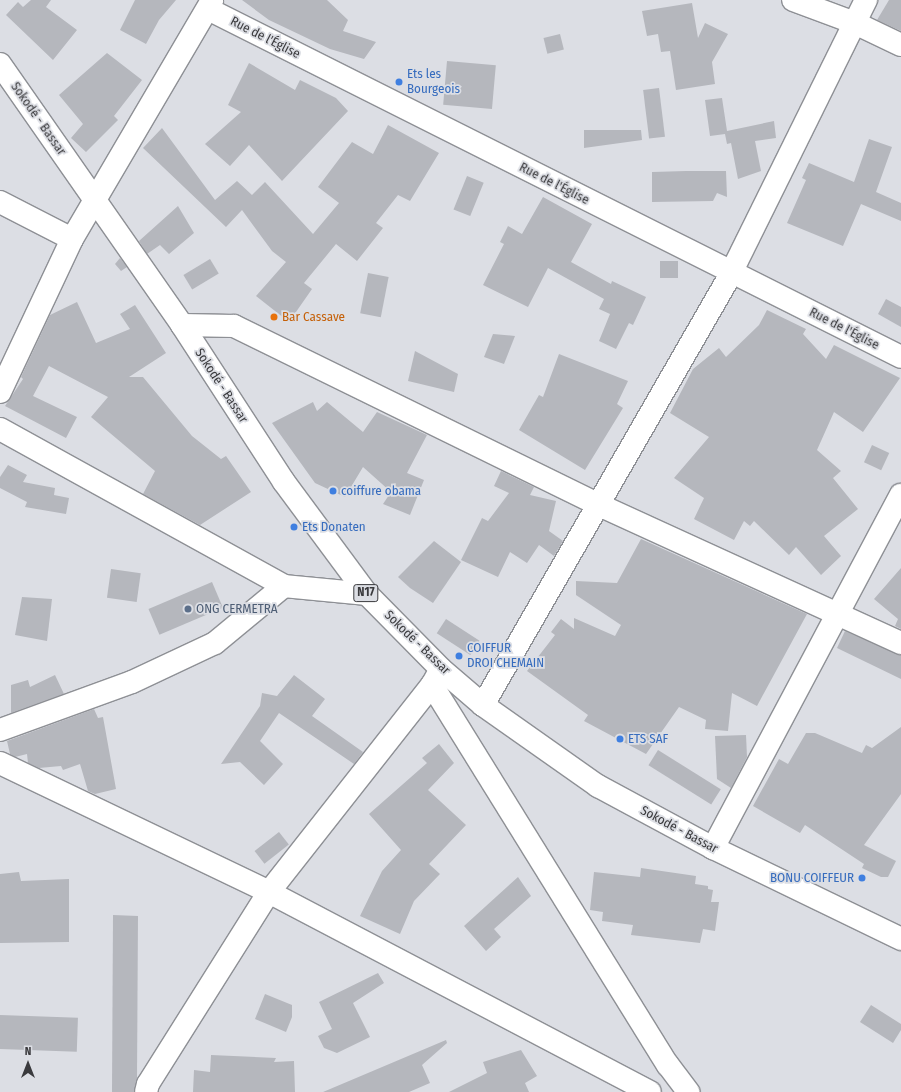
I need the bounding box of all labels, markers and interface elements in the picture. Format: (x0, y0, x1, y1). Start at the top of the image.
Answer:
street label: Rue de l'Église (227, 14, 303, 62)
place label: Ets les Bourgeois (407, 67, 460, 98)
marker: Ets les Bourgeois (394, 77, 404, 87)
street label: Sokodé - Bassar (7, 79, 69, 159)
street label: Rue de l'Église (516, 160, 592, 208)
street label: Rue de l'Église (806, 305, 882, 353)
place label: Bar Cassave (282, 309, 345, 325)
marker: Bar Cassave (269, 312, 279, 322)
street label: Sokodé - Bassar (191, 346, 251, 426)
place label: coiffure obama (341, 483, 421, 499)
marker: coiffure obama (328, 486, 338, 496)
place label: Ets Donaten (302, 519, 366, 535)
marker: Ets Donaten (289, 522, 299, 532)
road number: N17 (353, 583, 379, 603)
place label: ONG CERMETRA (196, 601, 278, 617)
marker: ONG CERMETRA (183, 604, 193, 614)
street label: Sokodé - Bassar (381, 608, 453, 678)
place label: COIFFUR DROI CHEMAIN (467, 641, 544, 672)
marker: COIFFUR DROI CHEMAIN (454, 651, 464, 661)
place label: ETS SAF (628, 731, 668, 747)
marker: ETS SAF (615, 734, 625, 744)
street label: Sokodé - Bassar (638, 803, 720, 857)
place label: BONU COIFFEUR (770, 870, 854, 886)
marker: BONU COIFFEUR (857, 873, 867, 883)
north arrow (8, 1044, 48, 1084)
text: N (25, 1045, 31, 1058)

